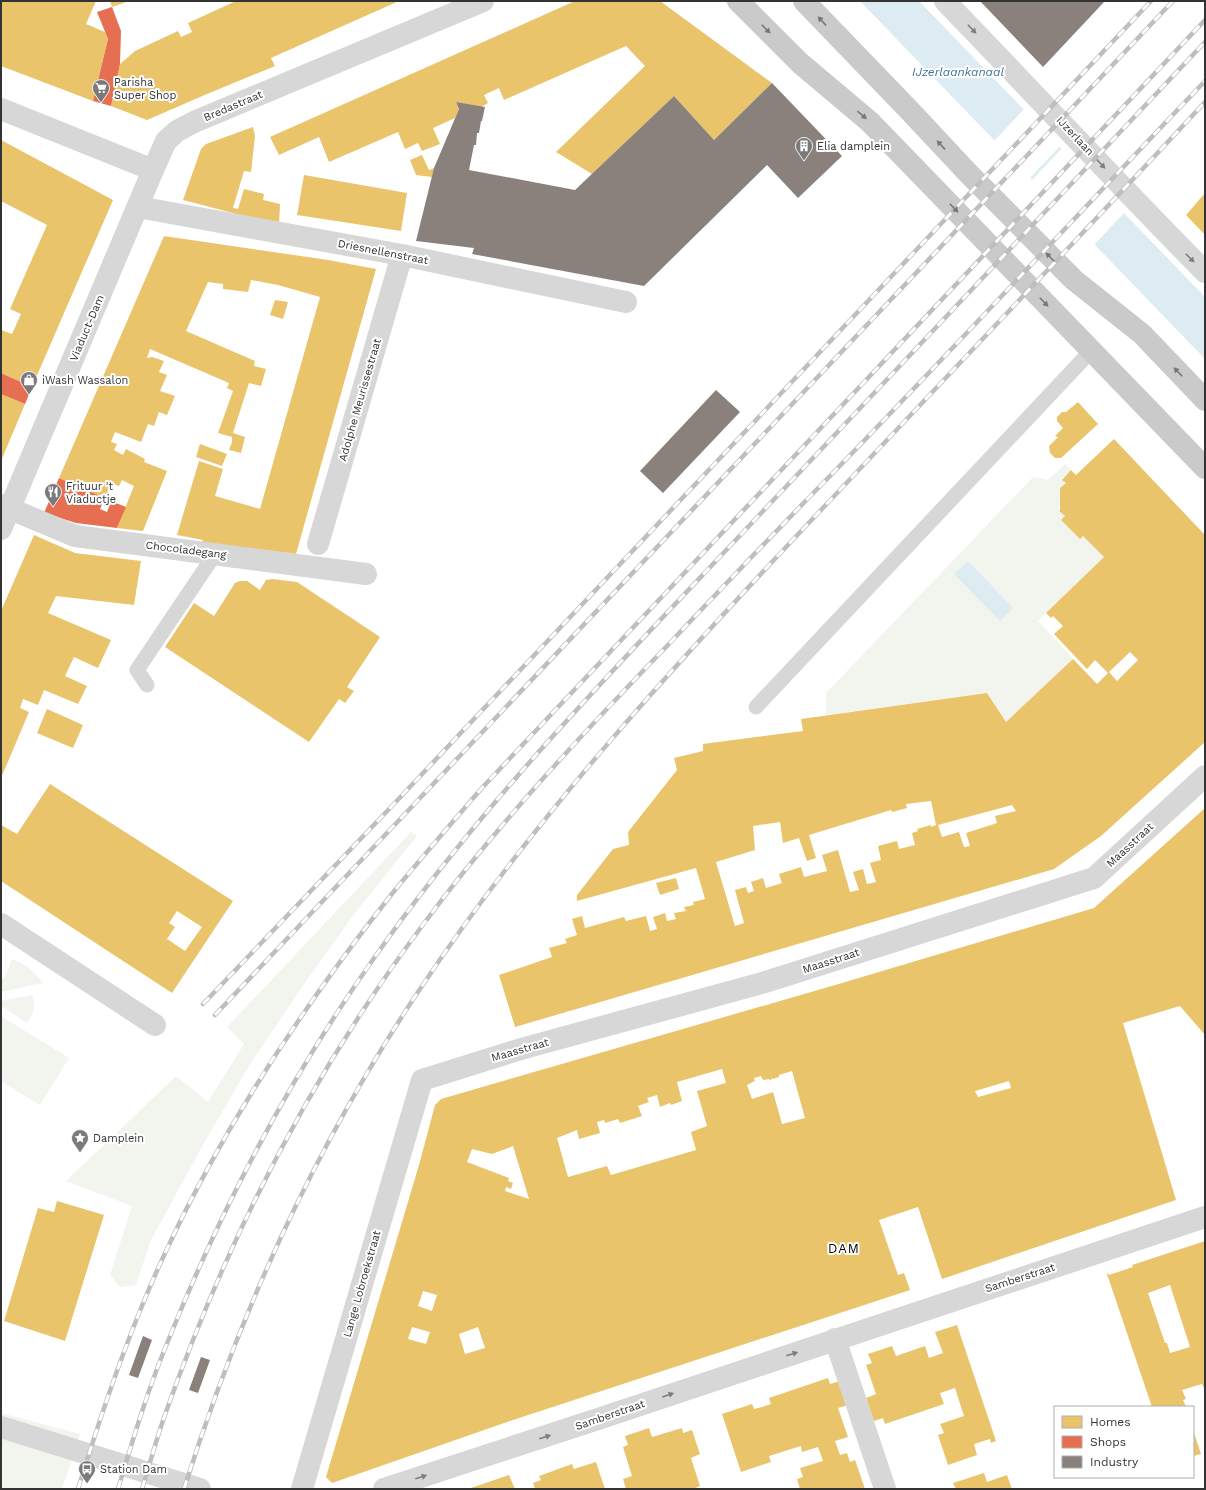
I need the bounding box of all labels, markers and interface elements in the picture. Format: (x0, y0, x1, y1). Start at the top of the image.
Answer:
one-way arrow (818, 16, 827, 26)
one-way arrow (761, 24, 771, 34)
one-way arrow (967, 24, 977, 34)
water label: IJzerlaankanaal (912, 65, 1004, 79)
place label: Parisha Super Shop (114, 76, 176, 102)
supermarket icon: Parisha Super Shop (91, 78, 111, 103)
street label: Bredastraat (202, 88, 265, 124)
one-way arrow (857, 111, 868, 120)
street label: IJzerlaan (1054, 114, 1096, 158)
building icon: Elia damplein (794, 136, 814, 161)
place label: Elia damplein (817, 140, 890, 153)
one-way arrow (937, 140, 946, 150)
one-way arrow (1096, 158, 1105, 169)
one-way arrow (949, 203, 959, 213)
street label: Driesnellenstraat (337, 237, 430, 267)
one-way arrow (1046, 252, 1055, 262)
one-way arrow (1185, 253, 1195, 263)
street label: Viaduct-Dam (67, 293, 107, 363)
one-way arrow (1039, 297, 1049, 307)
street label: Adolphe Meurissestraat (336, 337, 384, 463)
one-way arrow (1173, 367, 1183, 377)
shop icon: iWash Wassalon (19, 370, 39, 395)
place label: iWash Wassalon (42, 374, 128, 387)
place label: Frituur 't Viaductje (66, 480, 116, 506)
restaurant icon: Frituur 't Viaductje (43, 482, 63, 507)
street label: Chocoladegang (145, 539, 227, 561)
street label: Maasstraat (1104, 820, 1156, 870)
street label: Maasstraat (801, 946, 862, 976)
street label: Maasstraat (490, 1035, 551, 1064)
place icon: Damplein (70, 1128, 90, 1153)
place label: Damplein (93, 1132, 144, 1145)
street label: Lange Lobroekstraat (341, 1229, 384, 1339)
district label: DAM (828, 1241, 860, 1256)
street label: Samberstraat (983, 1260, 1057, 1295)
one-way arrow (786, 1351, 798, 1357)
one-way arrow (663, 1392, 675, 1398)
street label: Samberstraat (573, 1397, 647, 1433)
legend (1054, 1406, 1194, 1478)
text: Homes (1090, 1415, 1131, 1429)
one-way arrow (539, 1434, 551, 1440)
text: Shops (1090, 1435, 1126, 1449)
text: Industry (1090, 1455, 1139, 1469)
bus stop icon: Station Dam (77, 1459, 97, 1484)
place label: Station Dam (100, 1463, 167, 1476)
one-way arrow (416, 1474, 428, 1480)

